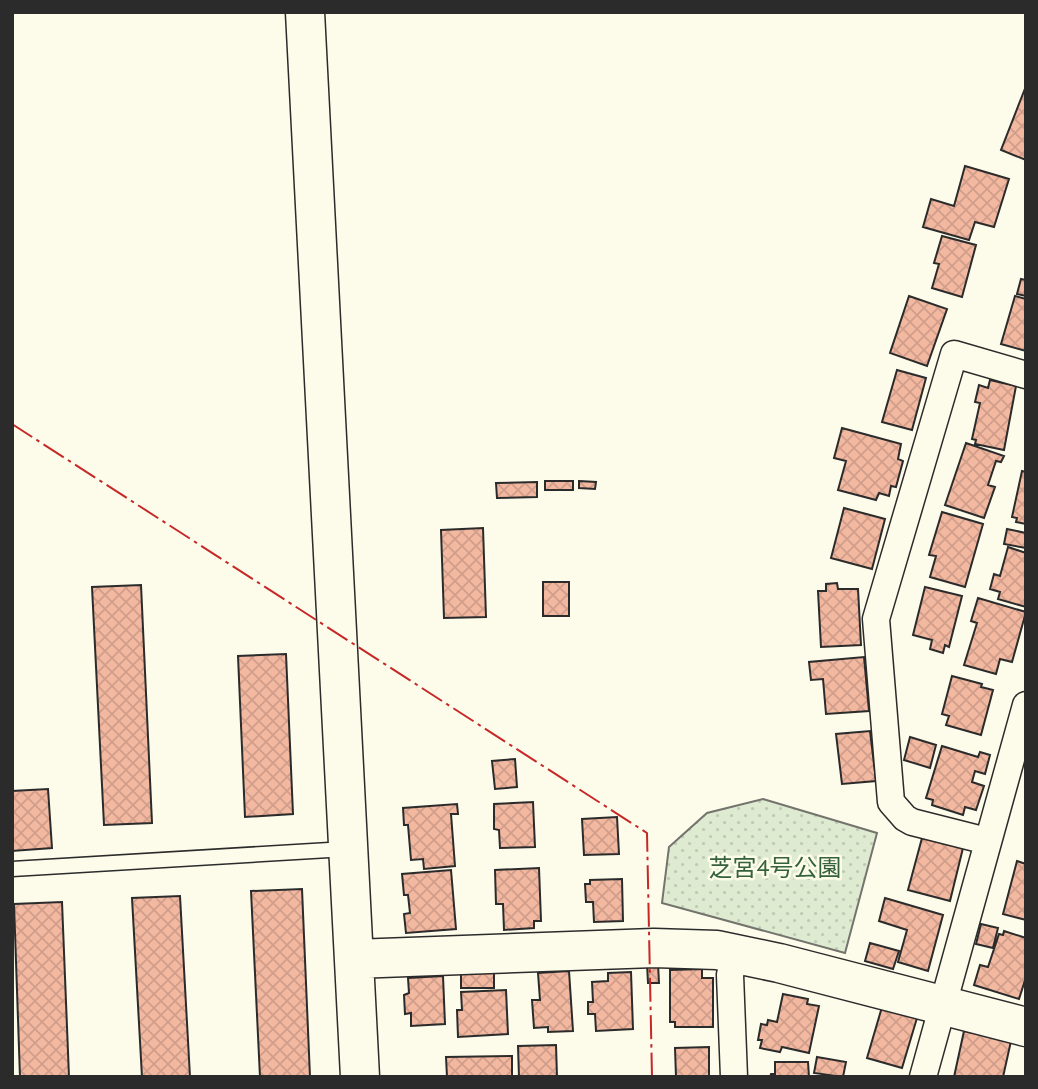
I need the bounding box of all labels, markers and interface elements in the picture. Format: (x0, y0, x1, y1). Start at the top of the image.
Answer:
park label: 芝宮4号公園 (708, 852, 842, 883)

